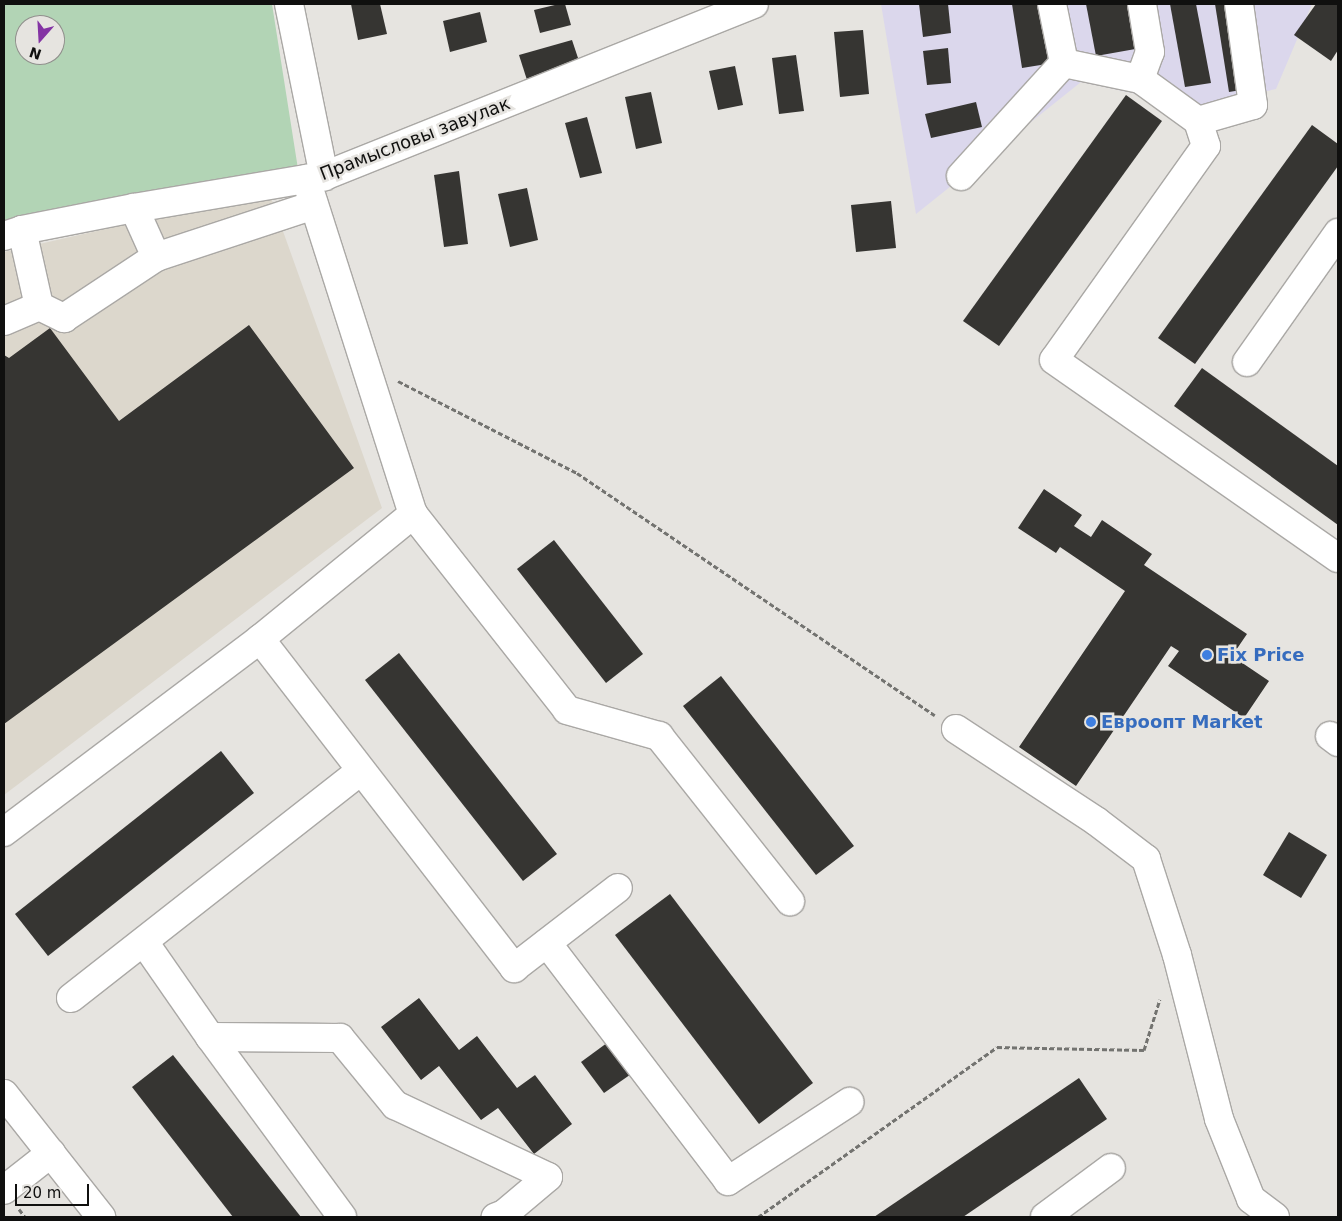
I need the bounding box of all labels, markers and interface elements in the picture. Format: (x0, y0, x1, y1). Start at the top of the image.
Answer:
north arrow (15, 15, 65, 65)
text: N (27, 44, 44, 63)
street label: Прамысловы завулак (317, 93, 513, 185)
place label: Fix Price (1217, 644, 1304, 666)
marker: Fix Price (1201, 649, 1213, 661)
place label: Евроопт Market (1101, 711, 1263, 733)
marker: Евроопт Market (1085, 716, 1097, 728)
scale bar (18, 1174, 91, 1206)
text: 20 m (23, 1184, 61, 1202)

